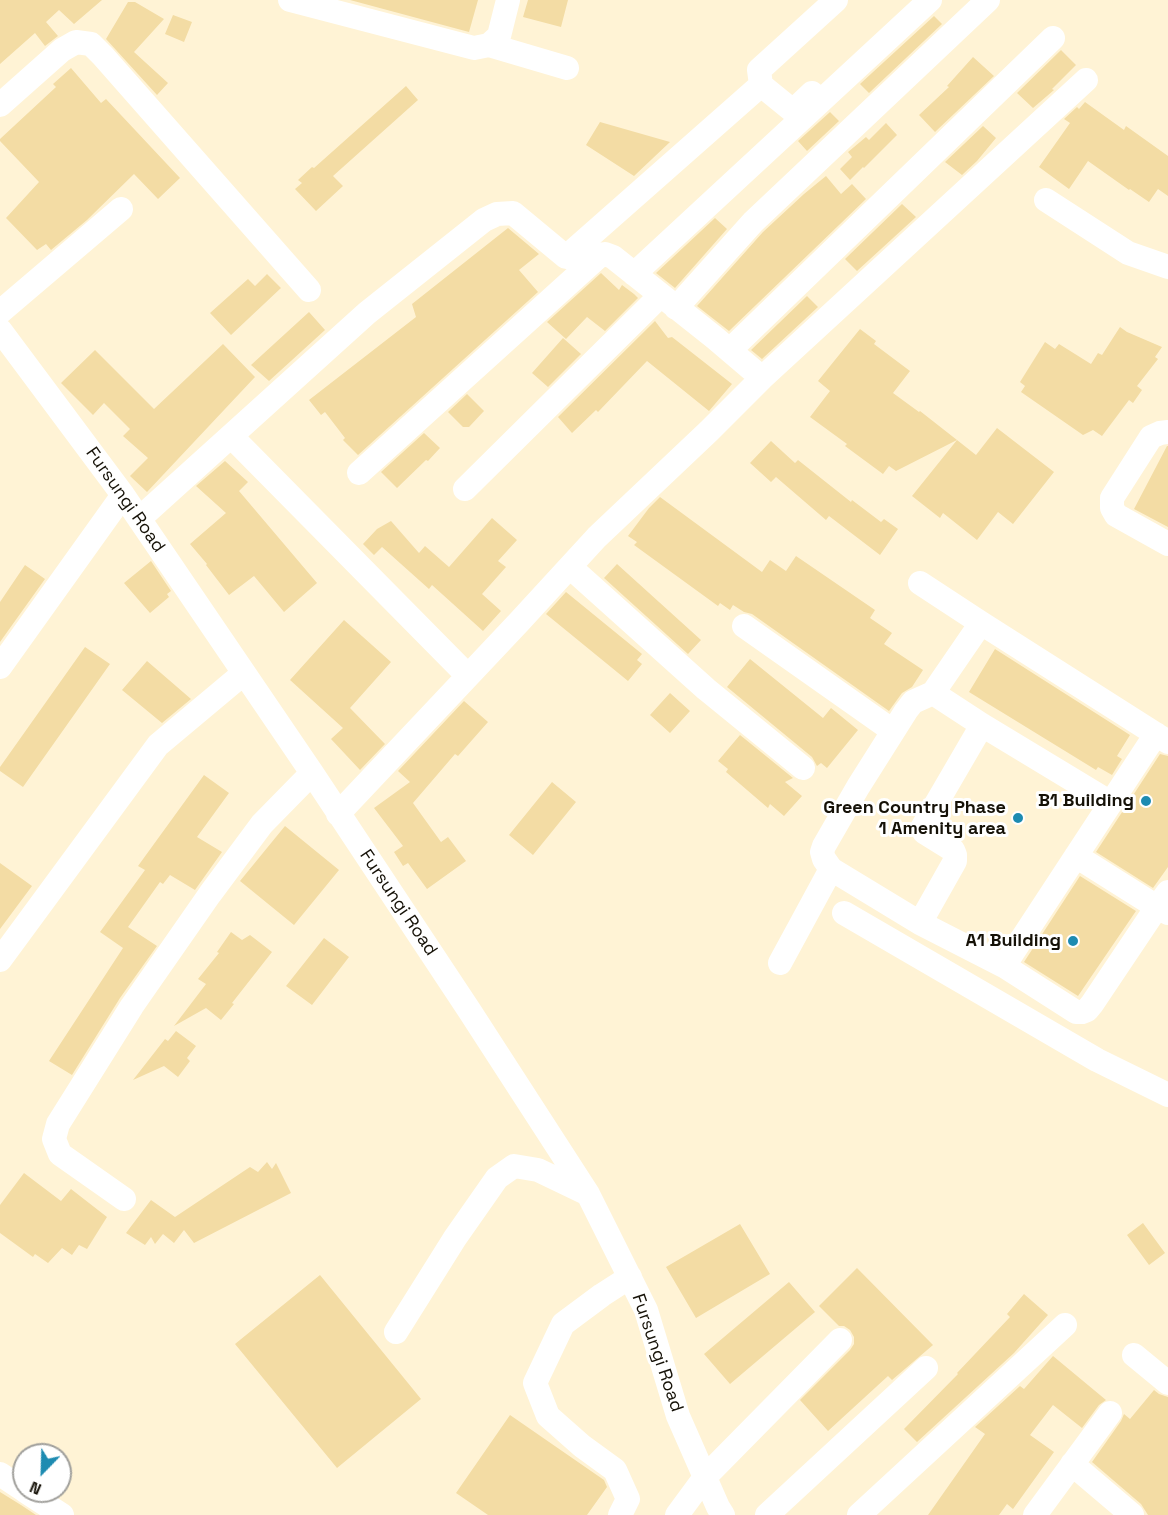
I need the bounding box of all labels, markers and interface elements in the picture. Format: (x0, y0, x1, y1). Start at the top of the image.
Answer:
street label: Fursungi Road (81, 443, 169, 557)
place label: B1 Building (1038, 790, 1134, 812)
marker: B1 Building (1139, 794, 1153, 808)
place label: Green Country Phase 1 Amenity area (823, 797, 1006, 840)
marker: Green Country Phase 1 Amenity area (1011, 811, 1025, 825)
street label: Fursungi Road (354, 846, 442, 960)
place label: A1 Building (965, 930, 1061, 952)
marker: A1 Building (1066, 934, 1080, 948)
street label: Fursungi Road (627, 1291, 687, 1415)
north arrow (12, 1443, 72, 1503)
text: N (27, 1476, 45, 1500)

